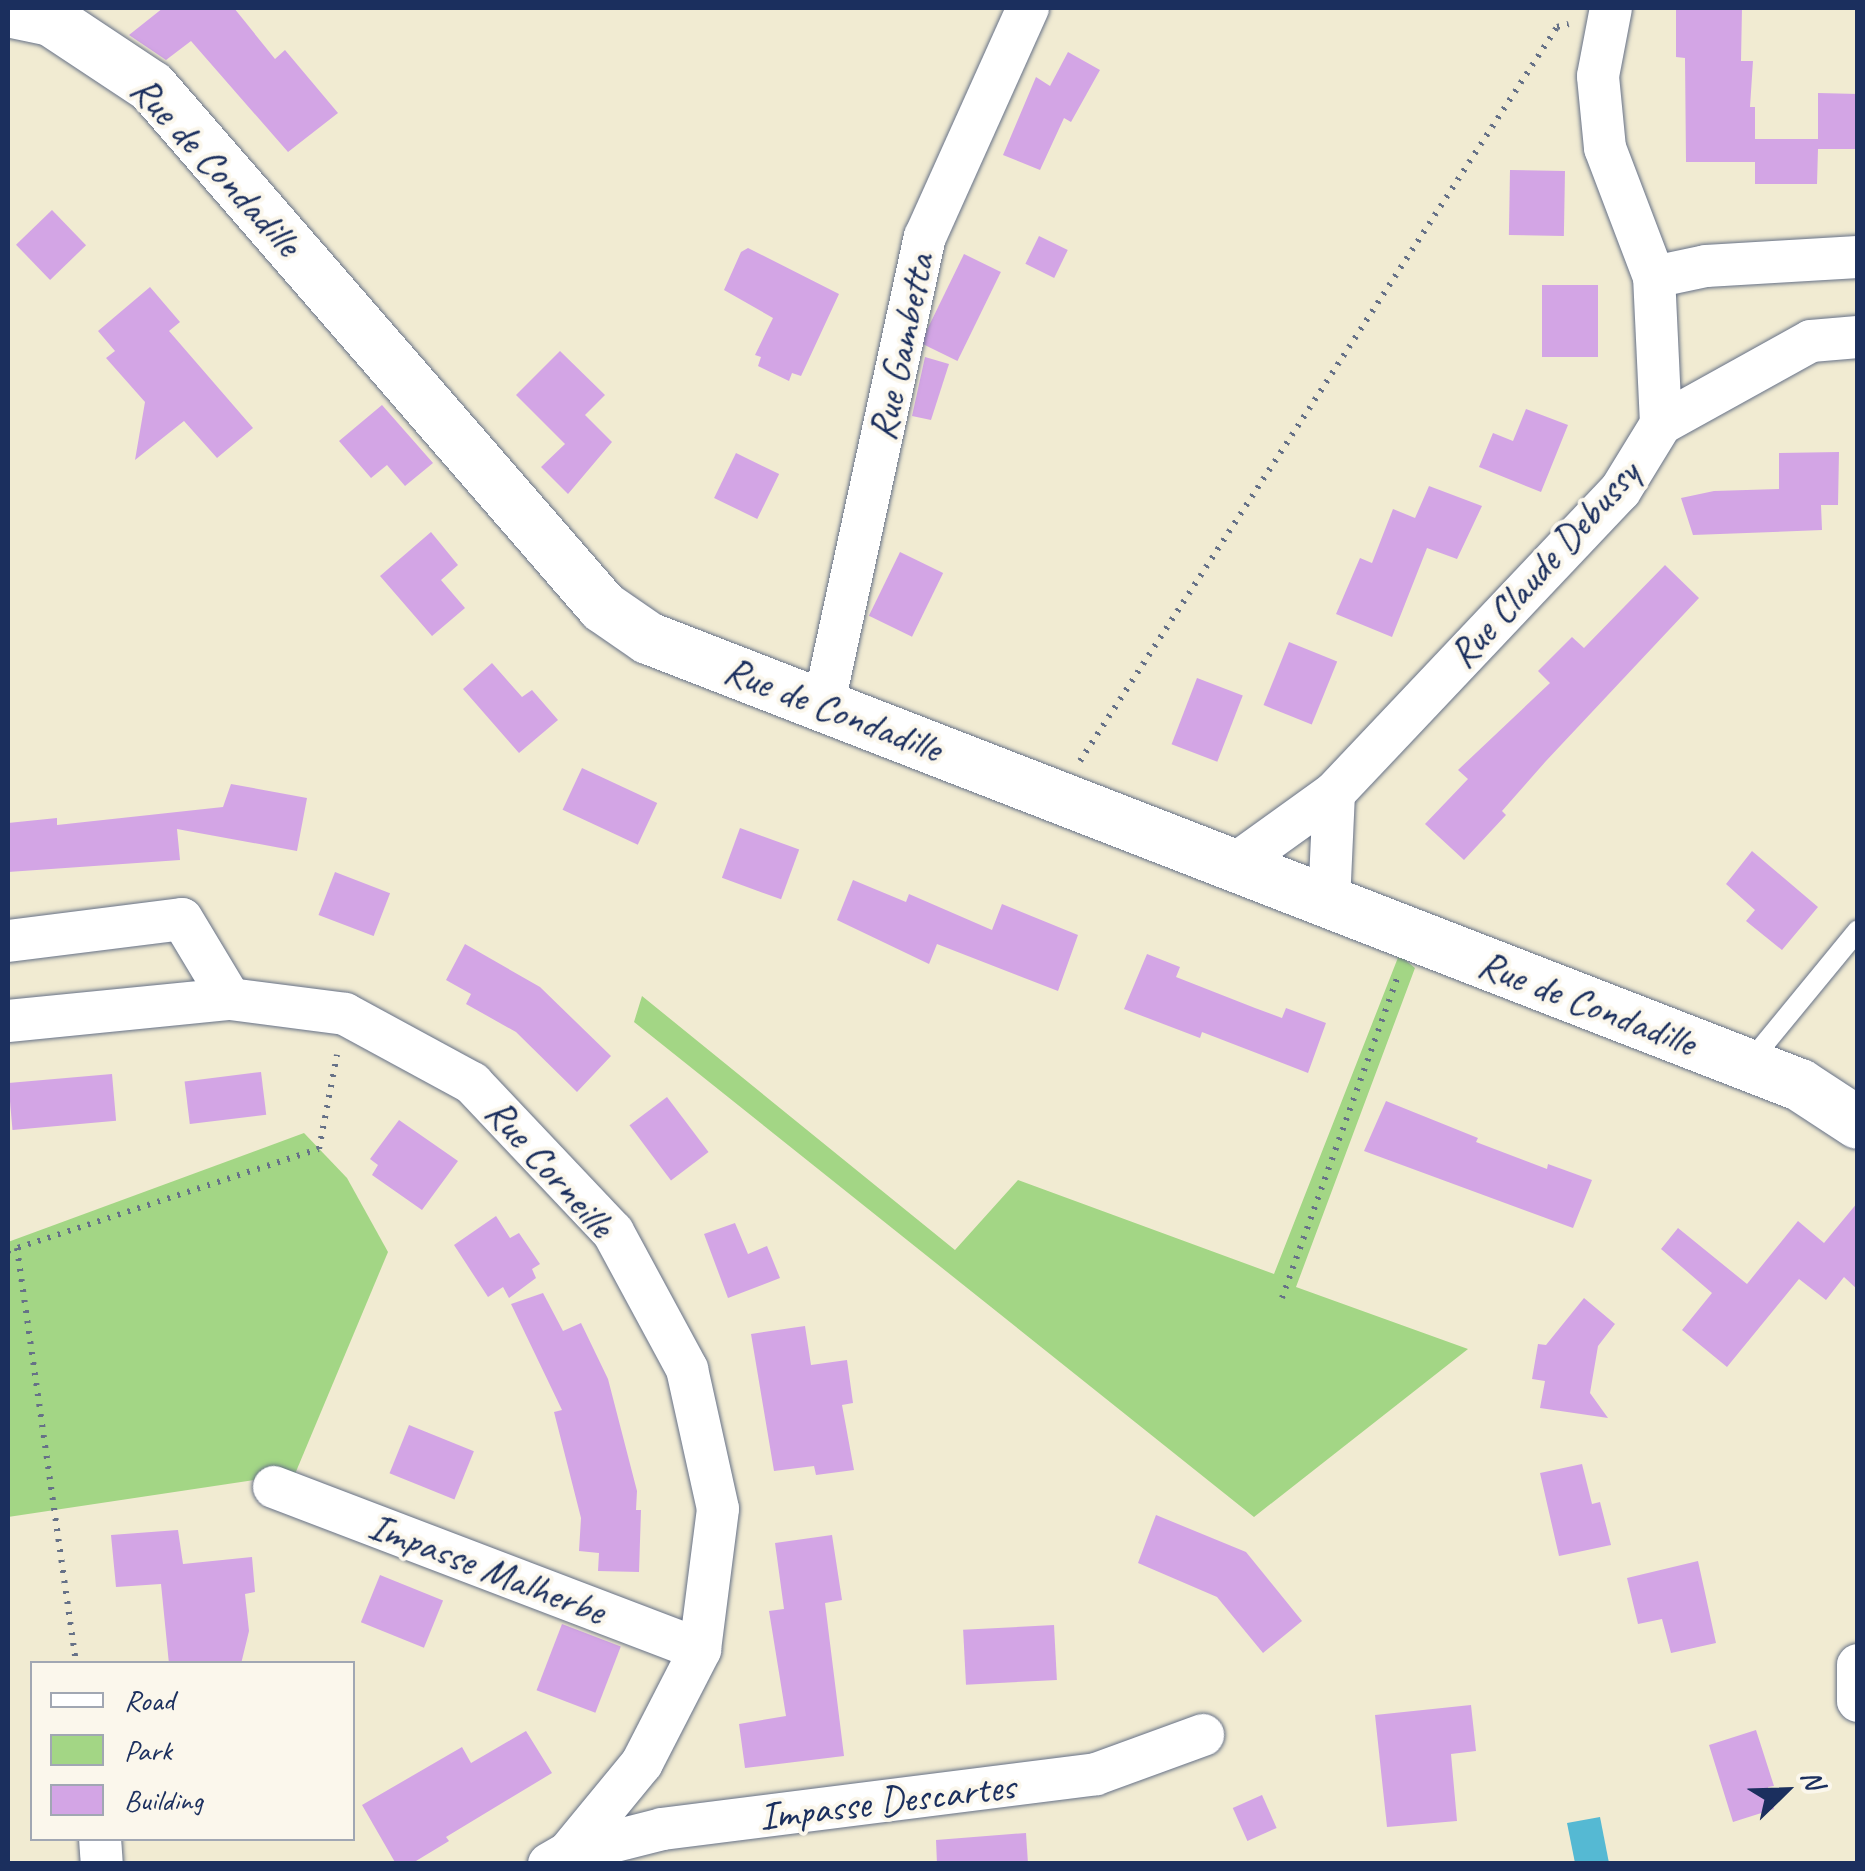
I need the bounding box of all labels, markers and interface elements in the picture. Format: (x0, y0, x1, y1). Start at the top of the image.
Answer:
street label: Rue de Condadille (120, 66, 312, 266)
street label: Rue Gambetta (858, 249, 944, 445)
street label: Rue Claude Debussy (1438, 450, 1650, 678)
street label: Rue de Condadille (718, 646, 948, 772)
street label: Rue de Condadille (1472, 940, 1702, 1066)
street label: Rue Corneille (475, 1089, 625, 1247)
street label: Impasse Malherbe (362, 1501, 612, 1635)
legend (30, 1661, 355, 1841)
text: Road (124, 1681, 174, 1719)
text: Park (124, 1731, 172, 1769)
north arrow (1735, 1741, 1835, 1841)
street label: Impasse Descartes (757, 1762, 1017, 1840)
text: N (1794, 1764, 1833, 1794)
text: Building (124, 1781, 203, 1819)

